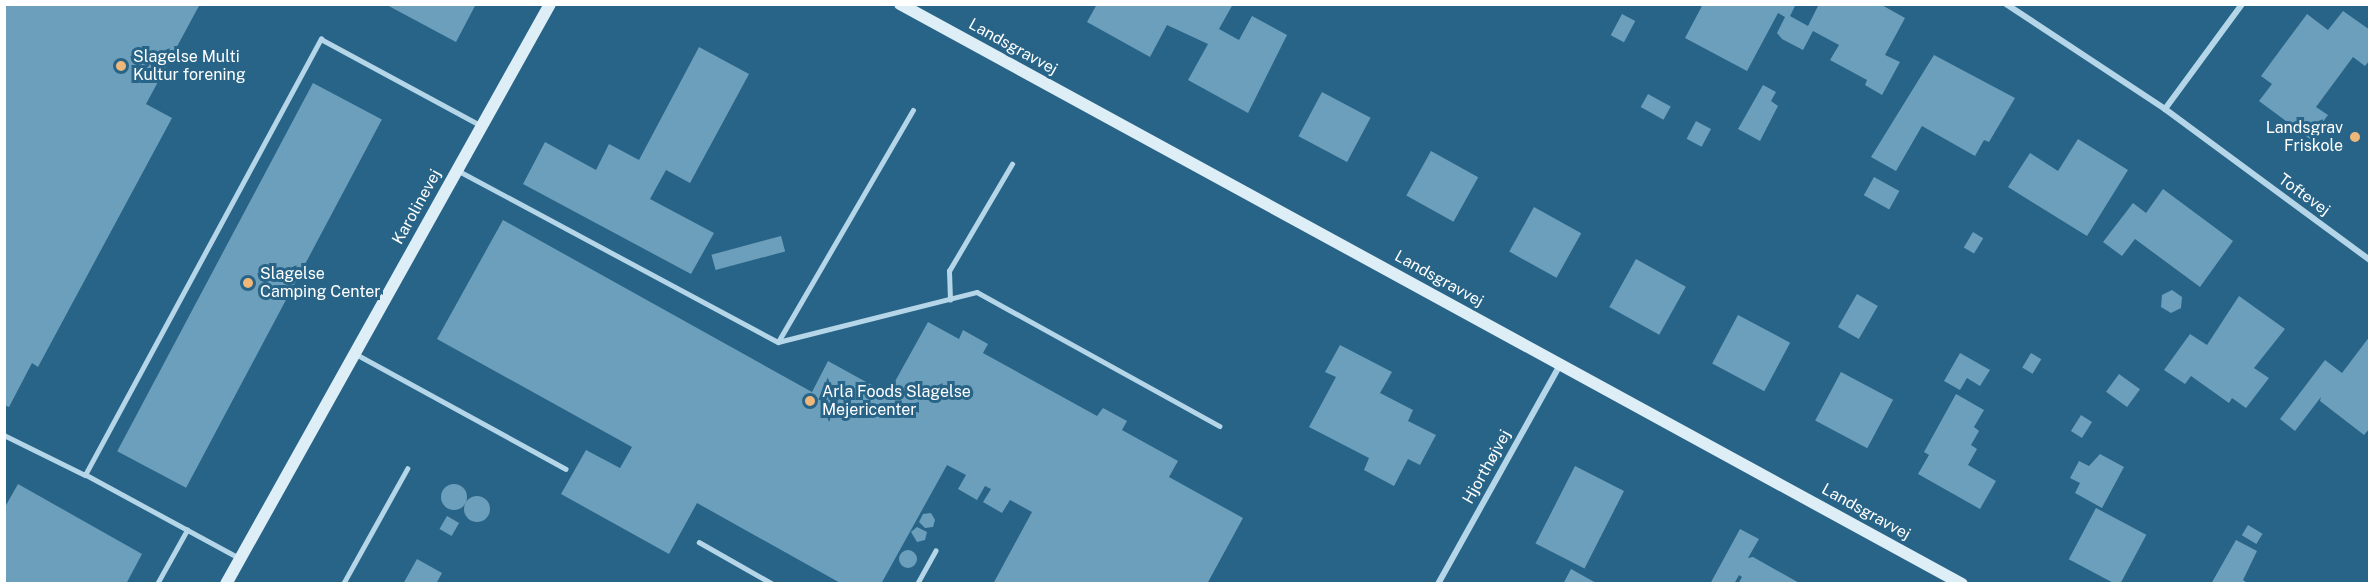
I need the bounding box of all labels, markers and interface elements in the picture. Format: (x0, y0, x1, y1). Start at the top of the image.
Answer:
street label: Landsgravvej (965, 15, 1061, 79)
place label: Slagelse Multi Kultur forening (133, 47, 246, 85)
marker: Slagelse Multi Kultur forening (114, 59, 128, 73)
place label: Landsgrav Friskole (2266, 118, 2343, 156)
marker: Landsgrav Friskole (2348, 130, 2362, 144)
street label: Karolinevej (388, 166, 446, 248)
street label: Toftevej (2274, 170, 2334, 220)
street label: Landsgravvej (1391, 247, 1487, 311)
place label: Slagelse Camping Center (260, 264, 381, 302)
marker: Slagelse Camping Center (241, 276, 255, 290)
place label: Arla Foods Slagelse Mejericenter (822, 382, 971, 420)
marker: Arla Foods Slagelse Mejericenter (803, 394, 817, 408)
street label: Hjorthøjvej (1459, 427, 1515, 507)
street label: Landsgravvej (1818, 480, 1914, 544)

